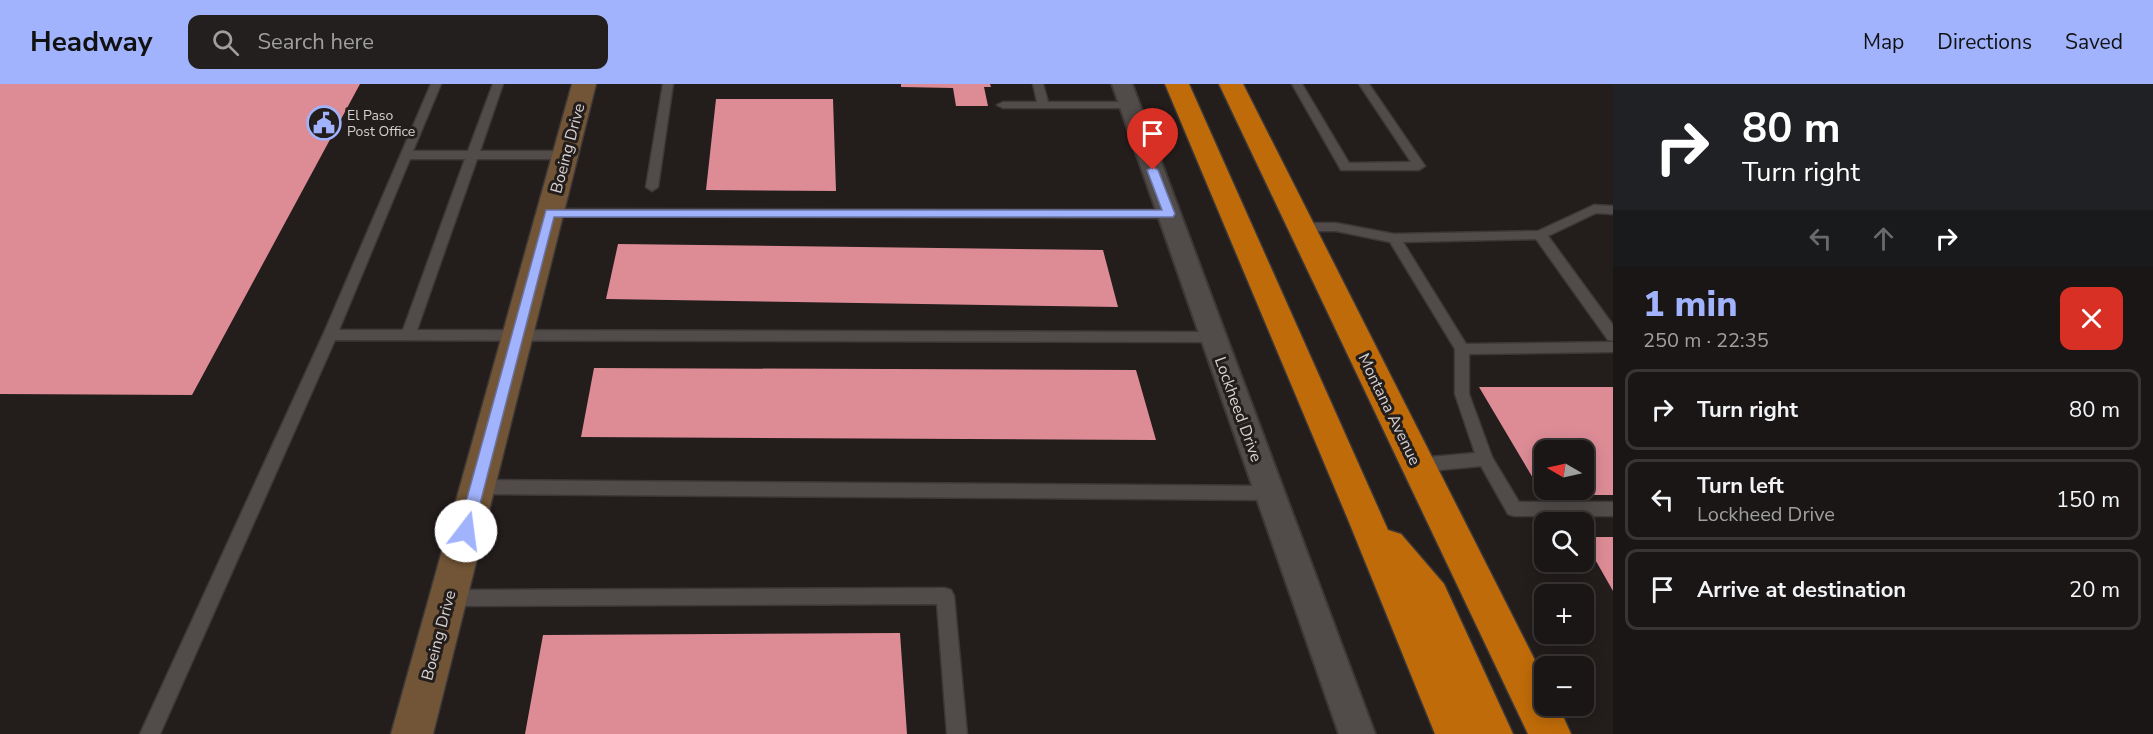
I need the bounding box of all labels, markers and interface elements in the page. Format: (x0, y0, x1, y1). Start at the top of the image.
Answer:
search box (188, 15, 608, 69)
text: Headway (30, 23, 152, 61)
icon: search (209, 26, 242, 59)
text: Search here (257, 27, 374, 57)
text: Map (1863, 28, 1904, 56)
text: Directions (1937, 28, 2032, 56)
text: Saved (2065, 28, 2123, 56)
text: 80 m (1742, 100, 1841, 157)
street label: Boeing Drive (545, 101, 591, 196)
public building icon: El Paso Post Office (306, 105, 342, 141)
place label: El Paso Post Office (347, 106, 415, 141)
pin (1127, 108, 1178, 170)
icon: right (1643, 108, 1721, 186)
icon: arrive (1136, 117, 1169, 150)
text: Turn right (1742, 154, 1860, 191)
icon: left (1804, 222, 1837, 255)
icon: ahead (1867, 222, 1900, 255)
icon: right (1930, 222, 1963, 255)
text: 1 min (1643, 280, 1738, 329)
button: close (2060, 287, 2123, 350)
text: 250 m · 22:35 (1643, 327, 1769, 354)
street label: Montana Avenue (1352, 350, 1426, 469)
street label: Lockheed Drive (1209, 354, 1267, 465)
icon: right (1646, 393, 1679, 426)
text: Turn right (1697, 395, 1798, 425)
text: 80 m (2069, 395, 2120, 425)
north arrow (1534, 440, 1594, 500)
map controls (1534, 440, 1594, 716)
text: Turn left (1697, 471, 1784, 501)
icon: left (1646, 483, 1679, 516)
text: 150 m (2056, 485, 2120, 515)
position arrow (434, 499, 498, 563)
text: Lockheed Drive (1697, 501, 1835, 528)
button: search (1534, 512, 1594, 572)
icon: arrive (1646, 573, 1679, 606)
text: Arrive at destination (1697, 575, 1906, 605)
text: 20 m (2069, 575, 2120, 605)
button: + (1534, 584, 1594, 644)
street label: Boeing Drive (416, 588, 462, 683)
button: − (1534, 656, 1594, 716)

